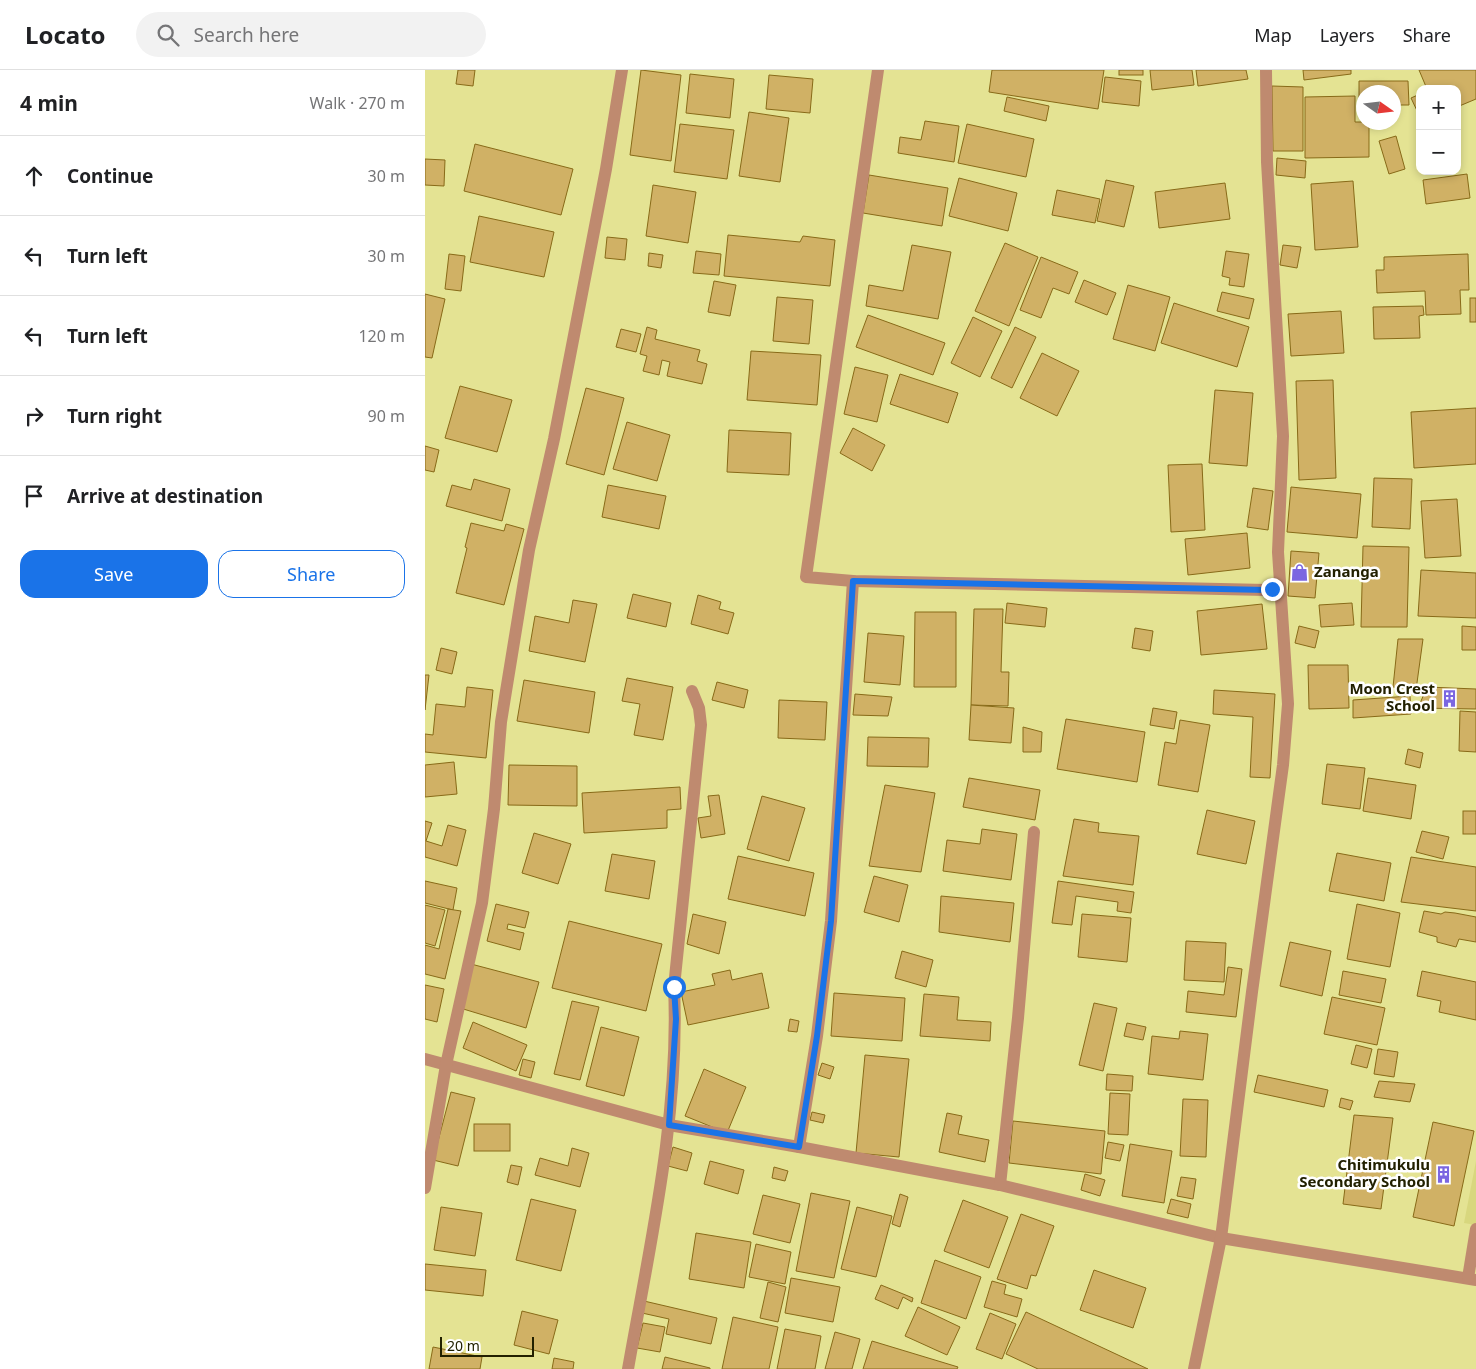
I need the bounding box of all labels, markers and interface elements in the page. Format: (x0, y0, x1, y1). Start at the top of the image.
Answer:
search box (136, 12, 486, 57)
text: Locato (25, 18, 106, 51)
icon: search (154, 21, 182, 49)
text: Search here (194, 22, 299, 48)
text: Map (1254, 23, 1292, 47)
text: Layers (1320, 23, 1375, 47)
text: Share (1403, 23, 1451, 47)
north arrow (1356, 85, 1401, 130)
map controls (1416, 85, 1461, 175)
button: + (1416, 85, 1461, 130)
text: 4 min (20, 89, 78, 117)
text: Walk · 270 m (310, 92, 405, 114)
button: − (1416, 130, 1461, 175)
icon: ahead (20, 162, 48, 190)
text: Continue (67, 163, 153, 189)
text: 30 m (368, 165, 405, 187)
icon: left (20, 242, 48, 270)
text: Turn left (67, 243, 148, 269)
text: 30 m (368, 245, 405, 267)
icon: left (20, 322, 48, 350)
text: Turn left (67, 323, 148, 349)
text: 120 m (358, 325, 405, 347)
icon: right (20, 402, 48, 430)
text: Turn right (67, 403, 162, 429)
text: 90 m (368, 405, 405, 427)
icon: arrive (20, 482, 48, 510)
text: Arrive at destination (67, 483, 263, 509)
button: Save (20, 550, 208, 598)
button: Share (218, 550, 405, 598)
place label: Zananga (1314, 561, 1379, 581)
shop icon: Zananga (1290, 562, 1310, 582)
route end (1261, 578, 1284, 601)
place label: Moon Crest School (1349, 678, 1435, 715)
building icon: Moon Crest School (1439, 688, 1459, 708)
route start (663, 976, 686, 999)
place label: Chitimukulu Secondary School (1299, 1154, 1430, 1191)
building icon: Chitimukulu Secondary School (1434, 1164, 1454, 1184)
scale bar (440, 1334, 534, 1357)
text: 20 m (447, 1336, 480, 1355)

